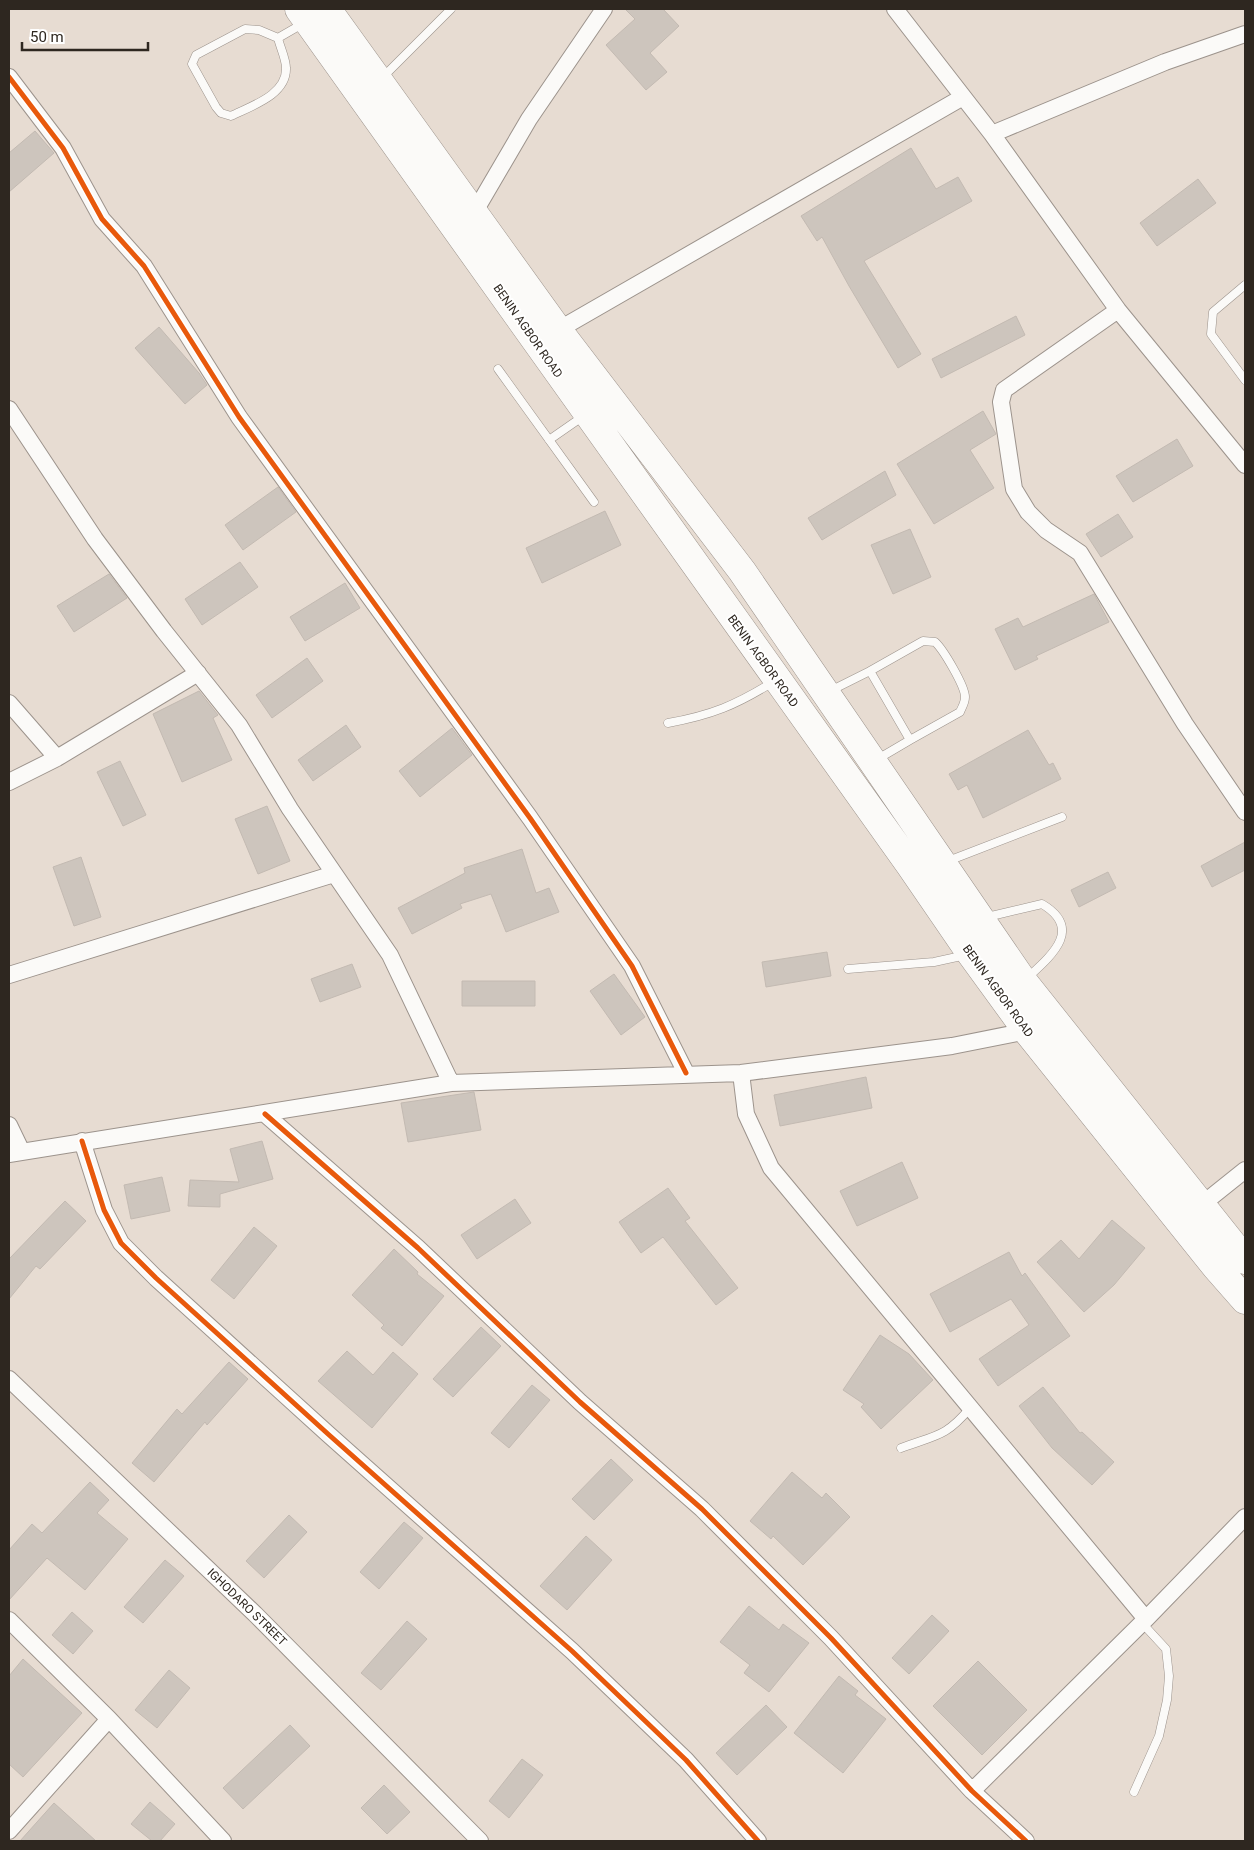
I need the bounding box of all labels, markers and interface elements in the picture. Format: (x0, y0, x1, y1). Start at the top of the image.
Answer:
scale bar (22, 20, 149, 52)
text: 50 m (30, 28, 64, 46)
street label: BENIN AGBOR ROAD (490, 282, 566, 381)
street label: BENIN AGBOR ROAD (725, 612, 801, 710)
street label: BENIN AGBOR ROAD (960, 942, 1036, 1040)
street label: IGHODARO STREET (204, 1565, 290, 1649)

